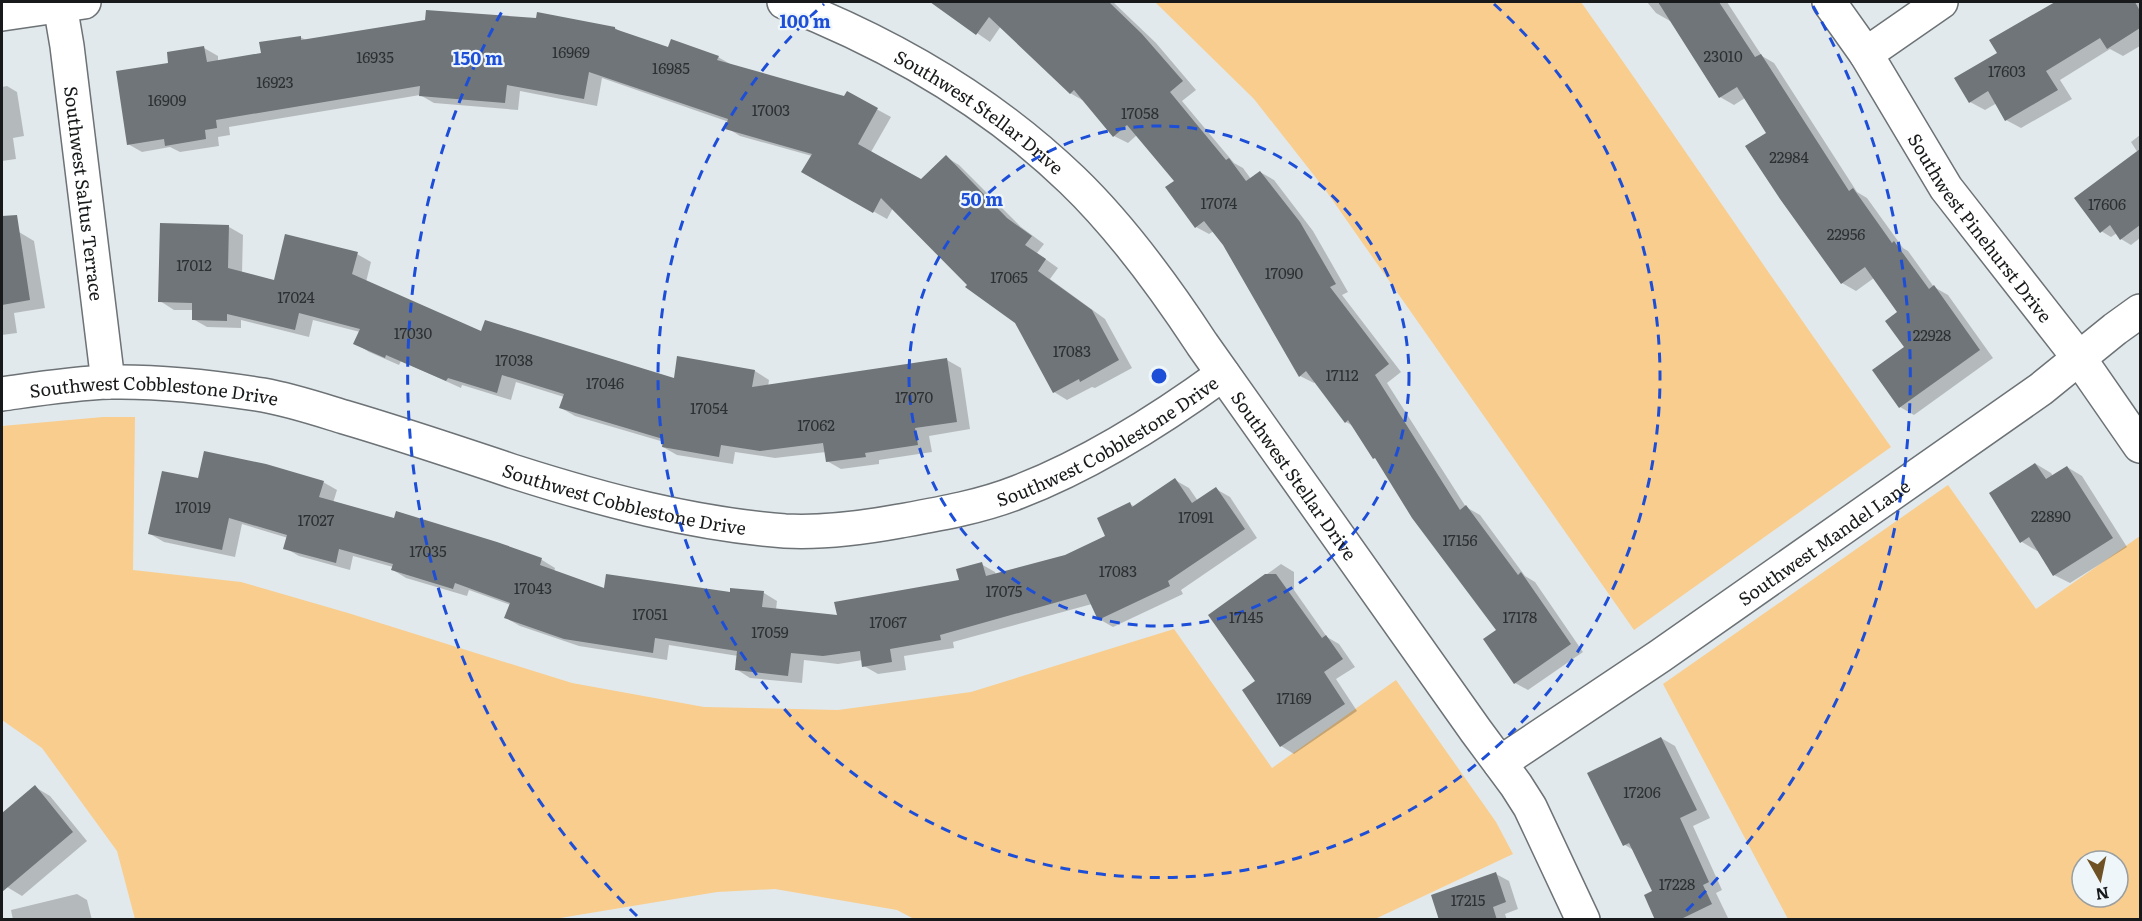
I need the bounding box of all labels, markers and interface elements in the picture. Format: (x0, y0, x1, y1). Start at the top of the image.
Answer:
text: 100 m (779, 7, 831, 34)
house number: 16969 (552, 40, 590, 63)
street label: Southwest Stellar Drive (890, 42, 1070, 180)
text: 150 m (453, 44, 503, 71)
house number: 23010 (1703, 44, 1743, 67)
house number: 16935 (356, 45, 394, 68)
house number: 16985 (652, 56, 690, 79)
house number: 17603 (1988, 59, 2026, 82)
house number: 16923 (256, 70, 294, 93)
street label: Southwest Saltus Terrace (58, 84, 111, 302)
house number: 16909 (148, 88, 186, 111)
house number: 17003 (752, 98, 790, 121)
house number: 17058 (1121, 101, 1159, 124)
street label: Southwest Pinehurst Drive (1902, 127, 2059, 328)
house number: 22984 (1769, 145, 1809, 168)
text: 50 m (961, 185, 1003, 212)
house number: 17074 (1201, 191, 1237, 214)
house number: 17606 (2088, 192, 2126, 215)
house number: 22956 (1827, 222, 1865, 245)
house number: 17012 (176, 253, 212, 276)
house number: 17090 (1265, 261, 1304, 284)
house number: 17065 (990, 265, 1028, 288)
house number: 17024 (277, 285, 315, 308)
house number: 17030 (394, 321, 433, 344)
house number: 22928 (1913, 323, 1951, 346)
house number: 17083 (1053, 339, 1091, 362)
house number: 17038 (495, 348, 533, 371)
house number: 17112 (1325, 363, 1359, 386)
centre of rings (1149, 366, 1169, 386)
street label: Southwest Cobblestone Drive (28, 368, 281, 411)
street label: Southwest Cobblestone Drive (993, 369, 1223, 512)
house number: 17046 (586, 371, 624, 394)
house number: 17070 (895, 385, 933, 408)
street label: Southwest Stellar Drive (1226, 385, 1364, 565)
house number: 17054 (690, 396, 728, 419)
house number: 17062 (797, 413, 835, 436)
street label: Southwest Cobblestone Drive (499, 455, 748, 540)
street label: Southwest Mandel Lane (1732, 472, 1915, 611)
house number: 17019 (175, 495, 211, 518)
house number: 22890 (2031, 504, 2071, 527)
house number: 17091 (1178, 505, 1214, 528)
house number: 17027 (298, 508, 335, 531)
house number: 17156 (1442, 528, 1478, 551)
house number: 17035 (409, 539, 447, 562)
house number: 17083 (1099, 559, 1137, 582)
house number: 17043 (514, 576, 552, 599)
house number: 17075 (986, 579, 1023, 602)
house number: 17051 (632, 602, 668, 625)
house number: 17145 (1229, 605, 1264, 628)
house number: 17178 (1503, 605, 1537, 628)
house number: 17067 (869, 610, 907, 633)
house number: 17059 (751, 620, 789, 643)
house number: 17169 (1276, 686, 1312, 709)
house number: 17206 (1623, 780, 1661, 803)
north arrow (2070, 849, 2130, 909)
house number: 17228 (1659, 872, 1695, 895)
text: N (2094, 882, 2111, 908)
house number: 17215 (1451, 888, 1486, 911)

